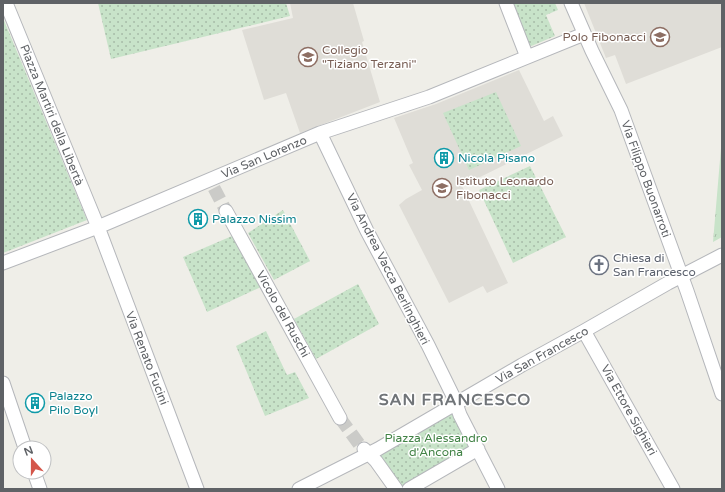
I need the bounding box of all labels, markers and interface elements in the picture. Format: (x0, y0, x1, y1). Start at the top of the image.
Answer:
school or university icon: Polo Fibonacci (649, 26, 671, 48)
place label: Polo Fibonacci (563, 30, 646, 44)
street label: Piazza Martiri della Libertà (17, 42, 87, 188)
place label: Collegio "Tiziano Terzani" (322, 43, 416, 71)
school or university icon: Collegio "Tiziano Terzani" (297, 46, 319, 68)
street label: Via Filippo Buonarroti (618, 119, 674, 239)
street label: Via San Lorenzo (219, 133, 309, 181)
building icon: Nicola Pisano (433, 147, 455, 169)
place label: Nicola Pisano (458, 151, 535, 165)
place label: Istituto Leonardo Fibonacci (456, 174, 554, 202)
school or university icon: Istituto Leonardo Fibonacci (431, 177, 453, 199)
street label: Via Andrea Vacca Berlinghieri (344, 191, 432, 347)
building icon: Palazzo Nissim (187, 208, 209, 230)
place label: Palazzo Nissim (212, 212, 297, 226)
place label: Chiesa di San Francesco (613, 251, 696, 279)
church icon: Chiesa di San Francesco (588, 254, 610, 276)
street label: Vicolo del Ruschi (253, 268, 313, 360)
street label: Via Renato Fucini (123, 309, 171, 407)
street label: Via San Francesco (493, 324, 591, 386)
street label: Via Ettore Sighieri (598, 362, 660, 458)
place label: Palazzo Pilo Boyl (49, 389, 98, 417)
district label: SAN FRANCESCO (379, 390, 531, 410)
building icon: Palazzo Pilo Boyl (24, 392, 46, 414)
park label: Piazza Alessandro d'Ancona (384, 431, 488, 459)
north arrow (12, 440, 52, 480)
text: N (22, 443, 35, 459)

